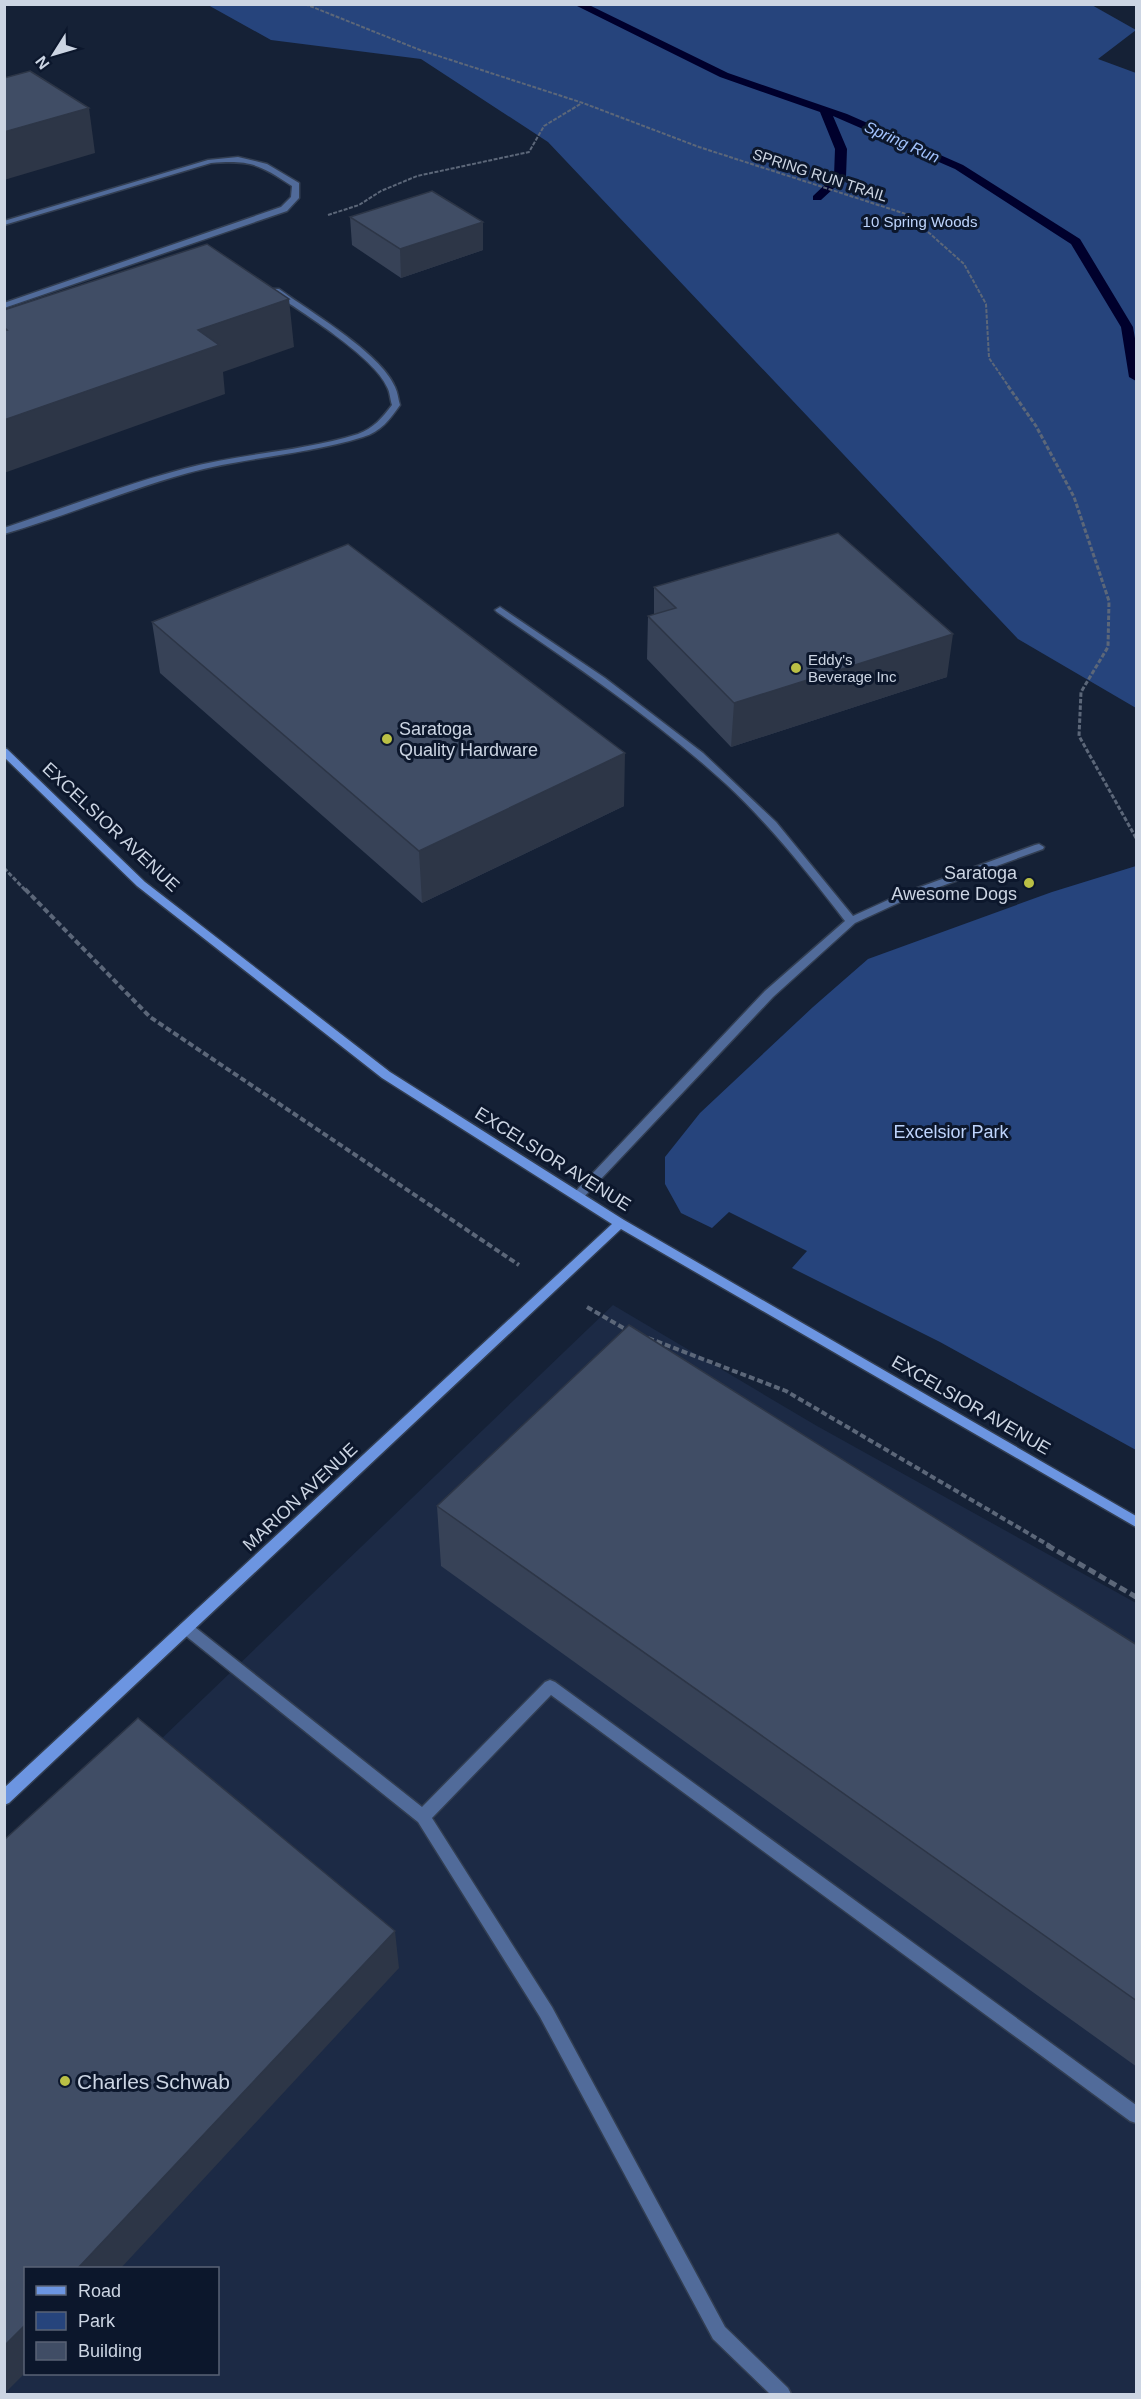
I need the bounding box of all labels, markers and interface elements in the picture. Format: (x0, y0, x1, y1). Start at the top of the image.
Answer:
north arrow (24, 24, 84, 84)
text: N (32, 53, 53, 72)
water label: Spring Run (862, 118, 942, 166)
street label: SPRING RUN TRAIL (751, 145, 889, 205)
park label: 10 Spring Woods (863, 213, 977, 230)
place label: Eddy's Beverage Inc (808, 651, 897, 685)
marker: Eddy's Beverage Inc (789, 661, 803, 675)
place label: Saratoga Quality Hardware (399, 719, 538, 760)
marker: Saratoga Quality Hardware (380, 732, 394, 746)
street label: EXCELSIOR AVENUE (38, 758, 184, 896)
place label: Saratoga Awesome Dogs (891, 863, 1018, 904)
marker: Saratoga Awesome Dogs (1022, 876, 1036, 890)
street label: EXCELSIOR AVENUE (471, 1103, 635, 1215)
park label: Excelsior Park (893, 1122, 1010, 1142)
street label: EXCELSIOR AVENUE (888, 1351, 1054, 1459)
street label: MARION AVENUE (239, 1439, 361, 1555)
place label: Charles Schwab (77, 2070, 230, 2093)
marker: Charles Schwab (58, 2074, 72, 2088)
legend (24, 2267, 219, 2375)
text: Road (78, 2281, 121, 2301)
text: Park (78, 2311, 116, 2331)
text: Building (78, 2341, 142, 2361)

